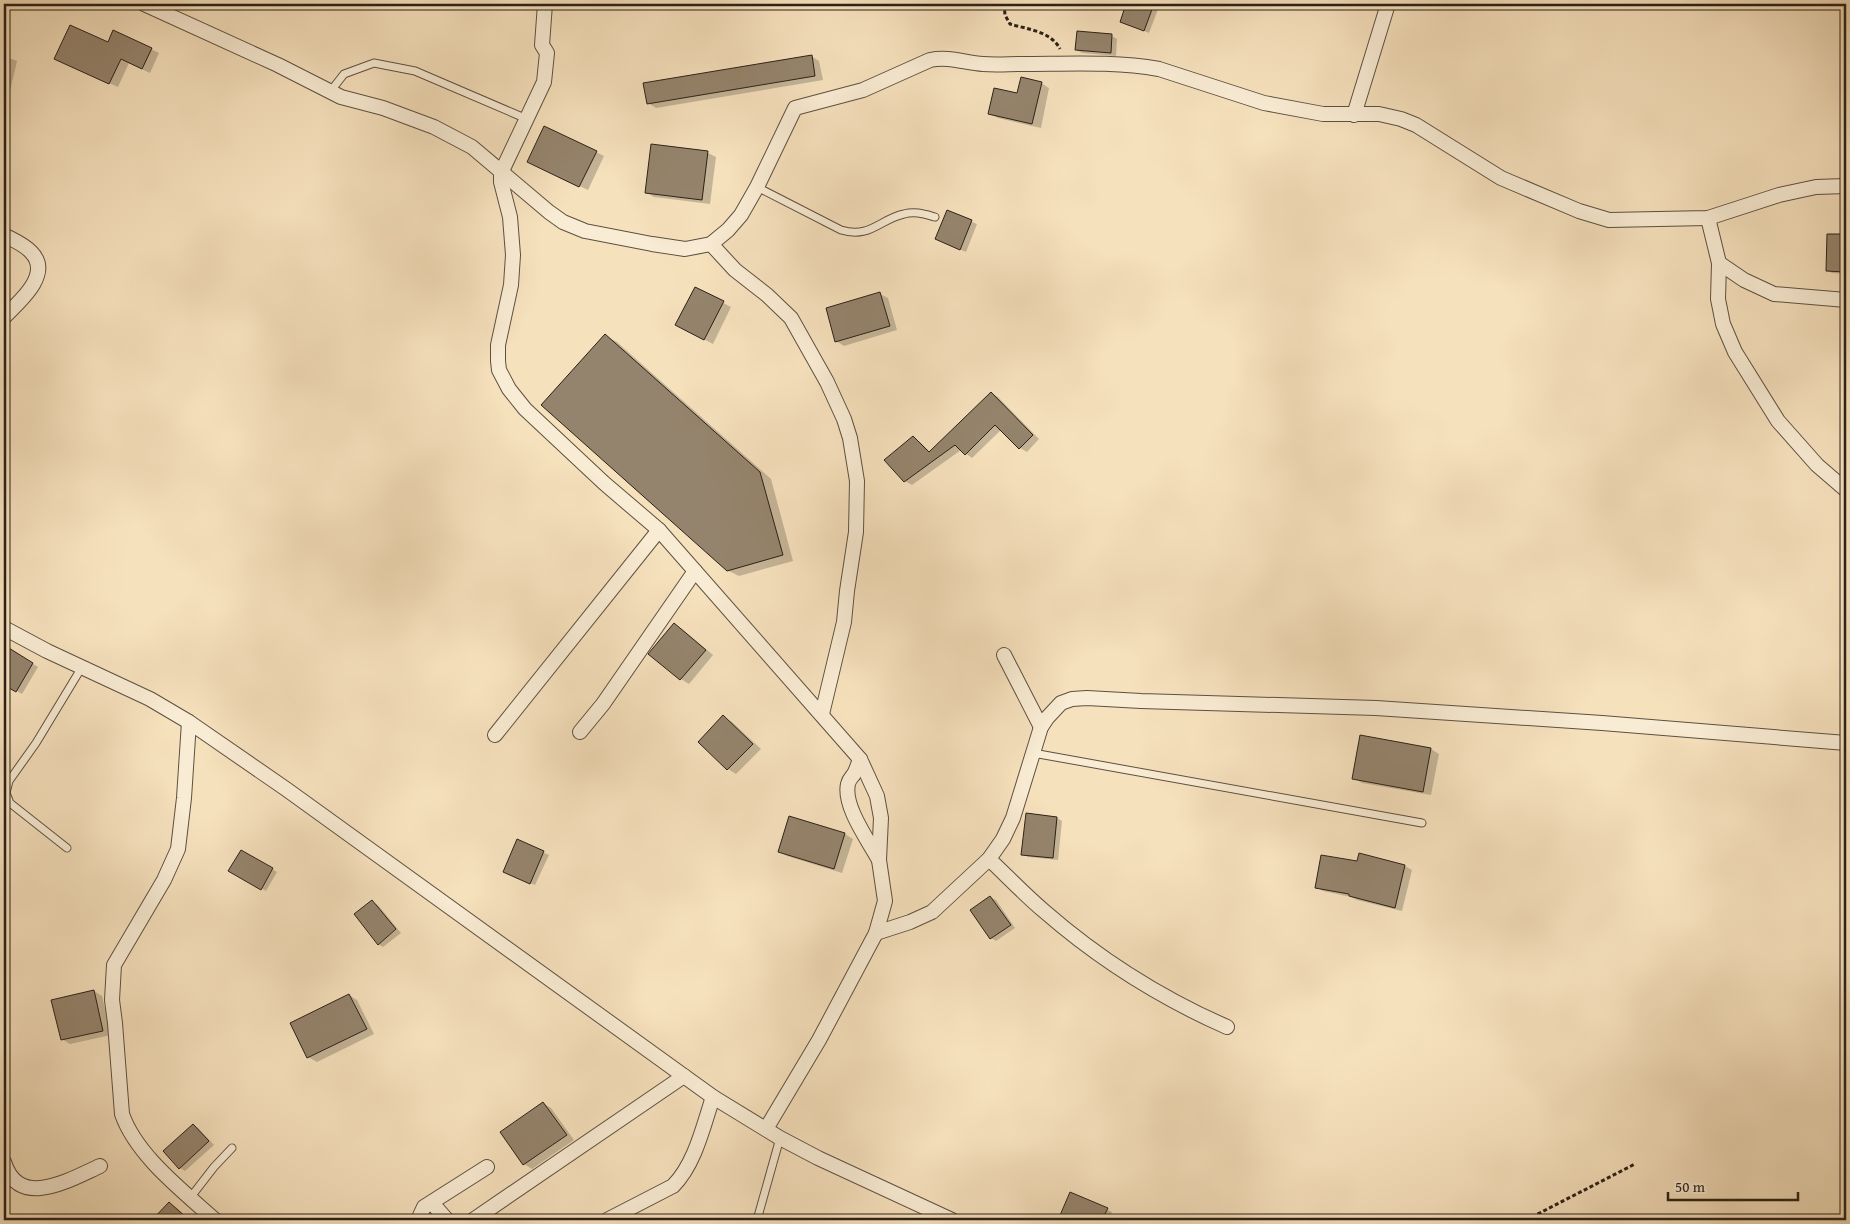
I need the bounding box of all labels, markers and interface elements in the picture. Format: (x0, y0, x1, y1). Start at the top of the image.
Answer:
scale bar (1668, 1169, 1798, 1201)
text: 50 m (1675, 1176, 1706, 1197)

